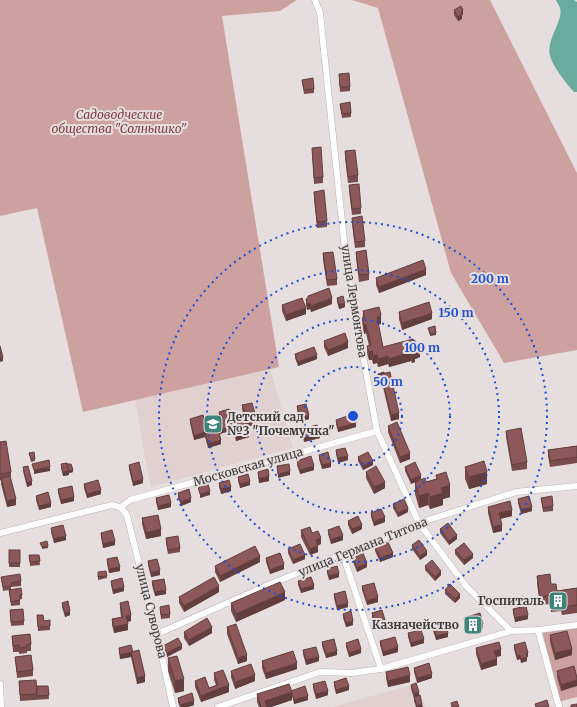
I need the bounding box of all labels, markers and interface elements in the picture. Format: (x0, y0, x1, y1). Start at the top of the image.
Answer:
park label: Садоводческие общества "Солнышко" (51, 107, 187, 136)
street label: улица Лермонтова (338, 243, 371, 359)
text: 200 m (471, 271, 509, 286)
text: 150 m (439, 305, 474, 320)
text: 100 m (404, 340, 440, 355)
text: 50 m (373, 374, 403, 389)
place label: Детский сад №3 "Почемучка" (227, 409, 334, 438)
centre of rings (346, 409, 360, 423)
school or university icon: Детский сад №3 "Почемучка" (202, 413, 224, 435)
street label: Московская улица (191, 444, 305, 489)
street label: улица Германа Титова (296, 514, 430, 579)
street label: улица Суворова (132, 562, 171, 660)
building icon: Госпиталь (547, 590, 569, 612)
place label: Госпиталь (478, 593, 544, 608)
building icon: Казначейство (462, 614, 484, 636)
place label: Казначейство (372, 617, 459, 632)

